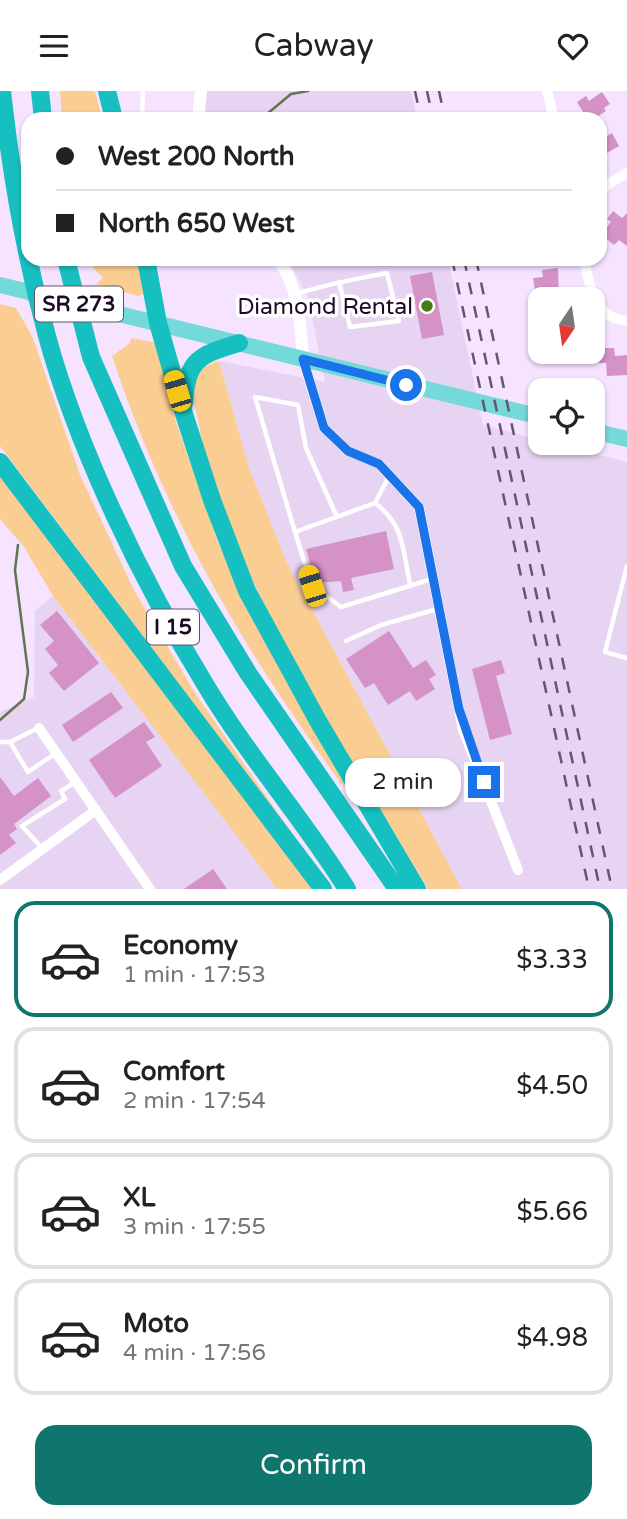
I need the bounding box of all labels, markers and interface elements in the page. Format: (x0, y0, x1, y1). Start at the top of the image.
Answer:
icon: menu (35, 27, 73, 65)
text: Cabway (253, 27, 374, 65)
icon: heart (554, 27, 592, 65)
text: West 200 North (98, 141, 295, 172)
text: North 650 West (98, 208, 295, 239)
road number: SR 273 (35, 287, 123, 321)
north arrow (528, 287, 606, 364)
map controls (528, 287, 605, 455)
place label: Diamond Rental (237, 293, 413, 321)
marker: Diamond Rental (419, 298, 435, 314)
car (162, 368, 193, 414)
route start (390, 369, 422, 401)
button: locate (528, 378, 605, 455)
car (296, 563, 329, 609)
road number: I 15 (147, 609, 199, 645)
callout: 2 min (344, 757, 460, 807)
route end (468, 766, 500, 798)
text: 2 min (372, 768, 434, 796)
icon: car (39, 928, 102, 991)
text: Economy (123, 930, 238, 961)
text: $3.33 (516, 944, 588, 975)
text: 1 min · 17:53 (123, 961, 266, 989)
icon: car (39, 1054, 102, 1117)
text: Comfort (123, 1056, 225, 1087)
text: $4.50 (516, 1070, 588, 1101)
text: 2 min · 17:54 (123, 1087, 266, 1115)
icon: car (39, 1180, 102, 1243)
text: XL (123, 1182, 155, 1213)
text: $5.66 (516, 1196, 588, 1227)
text: 3 min · 17:55 (123, 1213, 266, 1241)
icon: car (39, 1306, 102, 1369)
text: Moto (123, 1308, 189, 1339)
text: $4.98 (516, 1322, 588, 1353)
text: 4 min · 17:56 (123, 1339, 266, 1367)
button: Confirm (35, 1425, 592, 1505)

